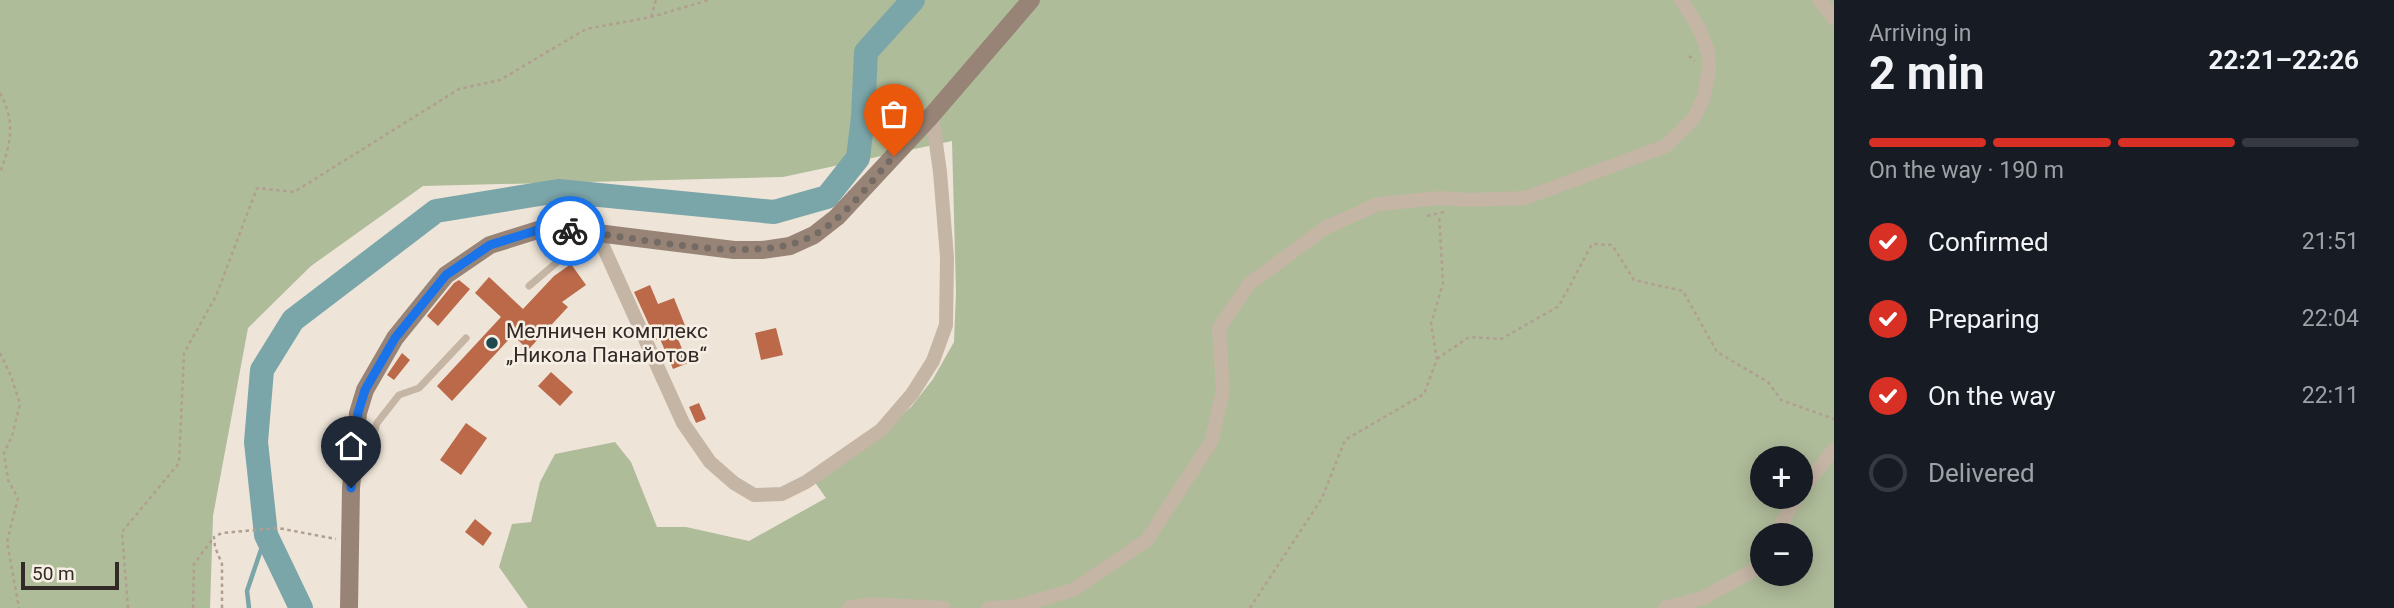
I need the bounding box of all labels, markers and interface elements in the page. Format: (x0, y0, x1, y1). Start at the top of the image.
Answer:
text: Arriving in (1869, 20, 1972, 47)
text: 22:21–22:26 (2209, 45, 2359, 75)
text: 2 min (1869, 46, 1985, 100)
pin (864, 84, 924, 156)
icon: bag (875, 95, 913, 133)
text: On the way · 190 m (1869, 157, 2064, 184)
courier (535, 196, 605, 266)
icon: bike (551, 212, 589, 250)
icon: check (1869, 223, 1907, 261)
text: Confirmed (1928, 227, 2049, 257)
text: 21:51 (2302, 228, 2359, 255)
icon: check (1869, 300, 1907, 338)
text: Preparing (1928, 304, 2040, 334)
text: 22:04 (2302, 305, 2359, 332)
place label: Мелничен комплекс „Никола Панайотов“ (506, 319, 708, 367)
marker: Мелничен комплекс „Никола Панайотов“ (484, 335, 500, 351)
icon: check (1869, 377, 1907, 415)
text: On the way (1928, 381, 2056, 411)
text: 22:11 (2302, 382, 2359, 409)
pin (321, 416, 381, 488)
icon: home (332, 427, 370, 465)
map controls (1750, 446, 1813, 586)
button: + (1750, 446, 1813, 509)
text: Delivered (1928, 458, 2035, 488)
button: − (1750, 523, 1813, 586)
scale bar (21, 559, 119, 591)
text: 50 m (32, 562, 75, 585)

